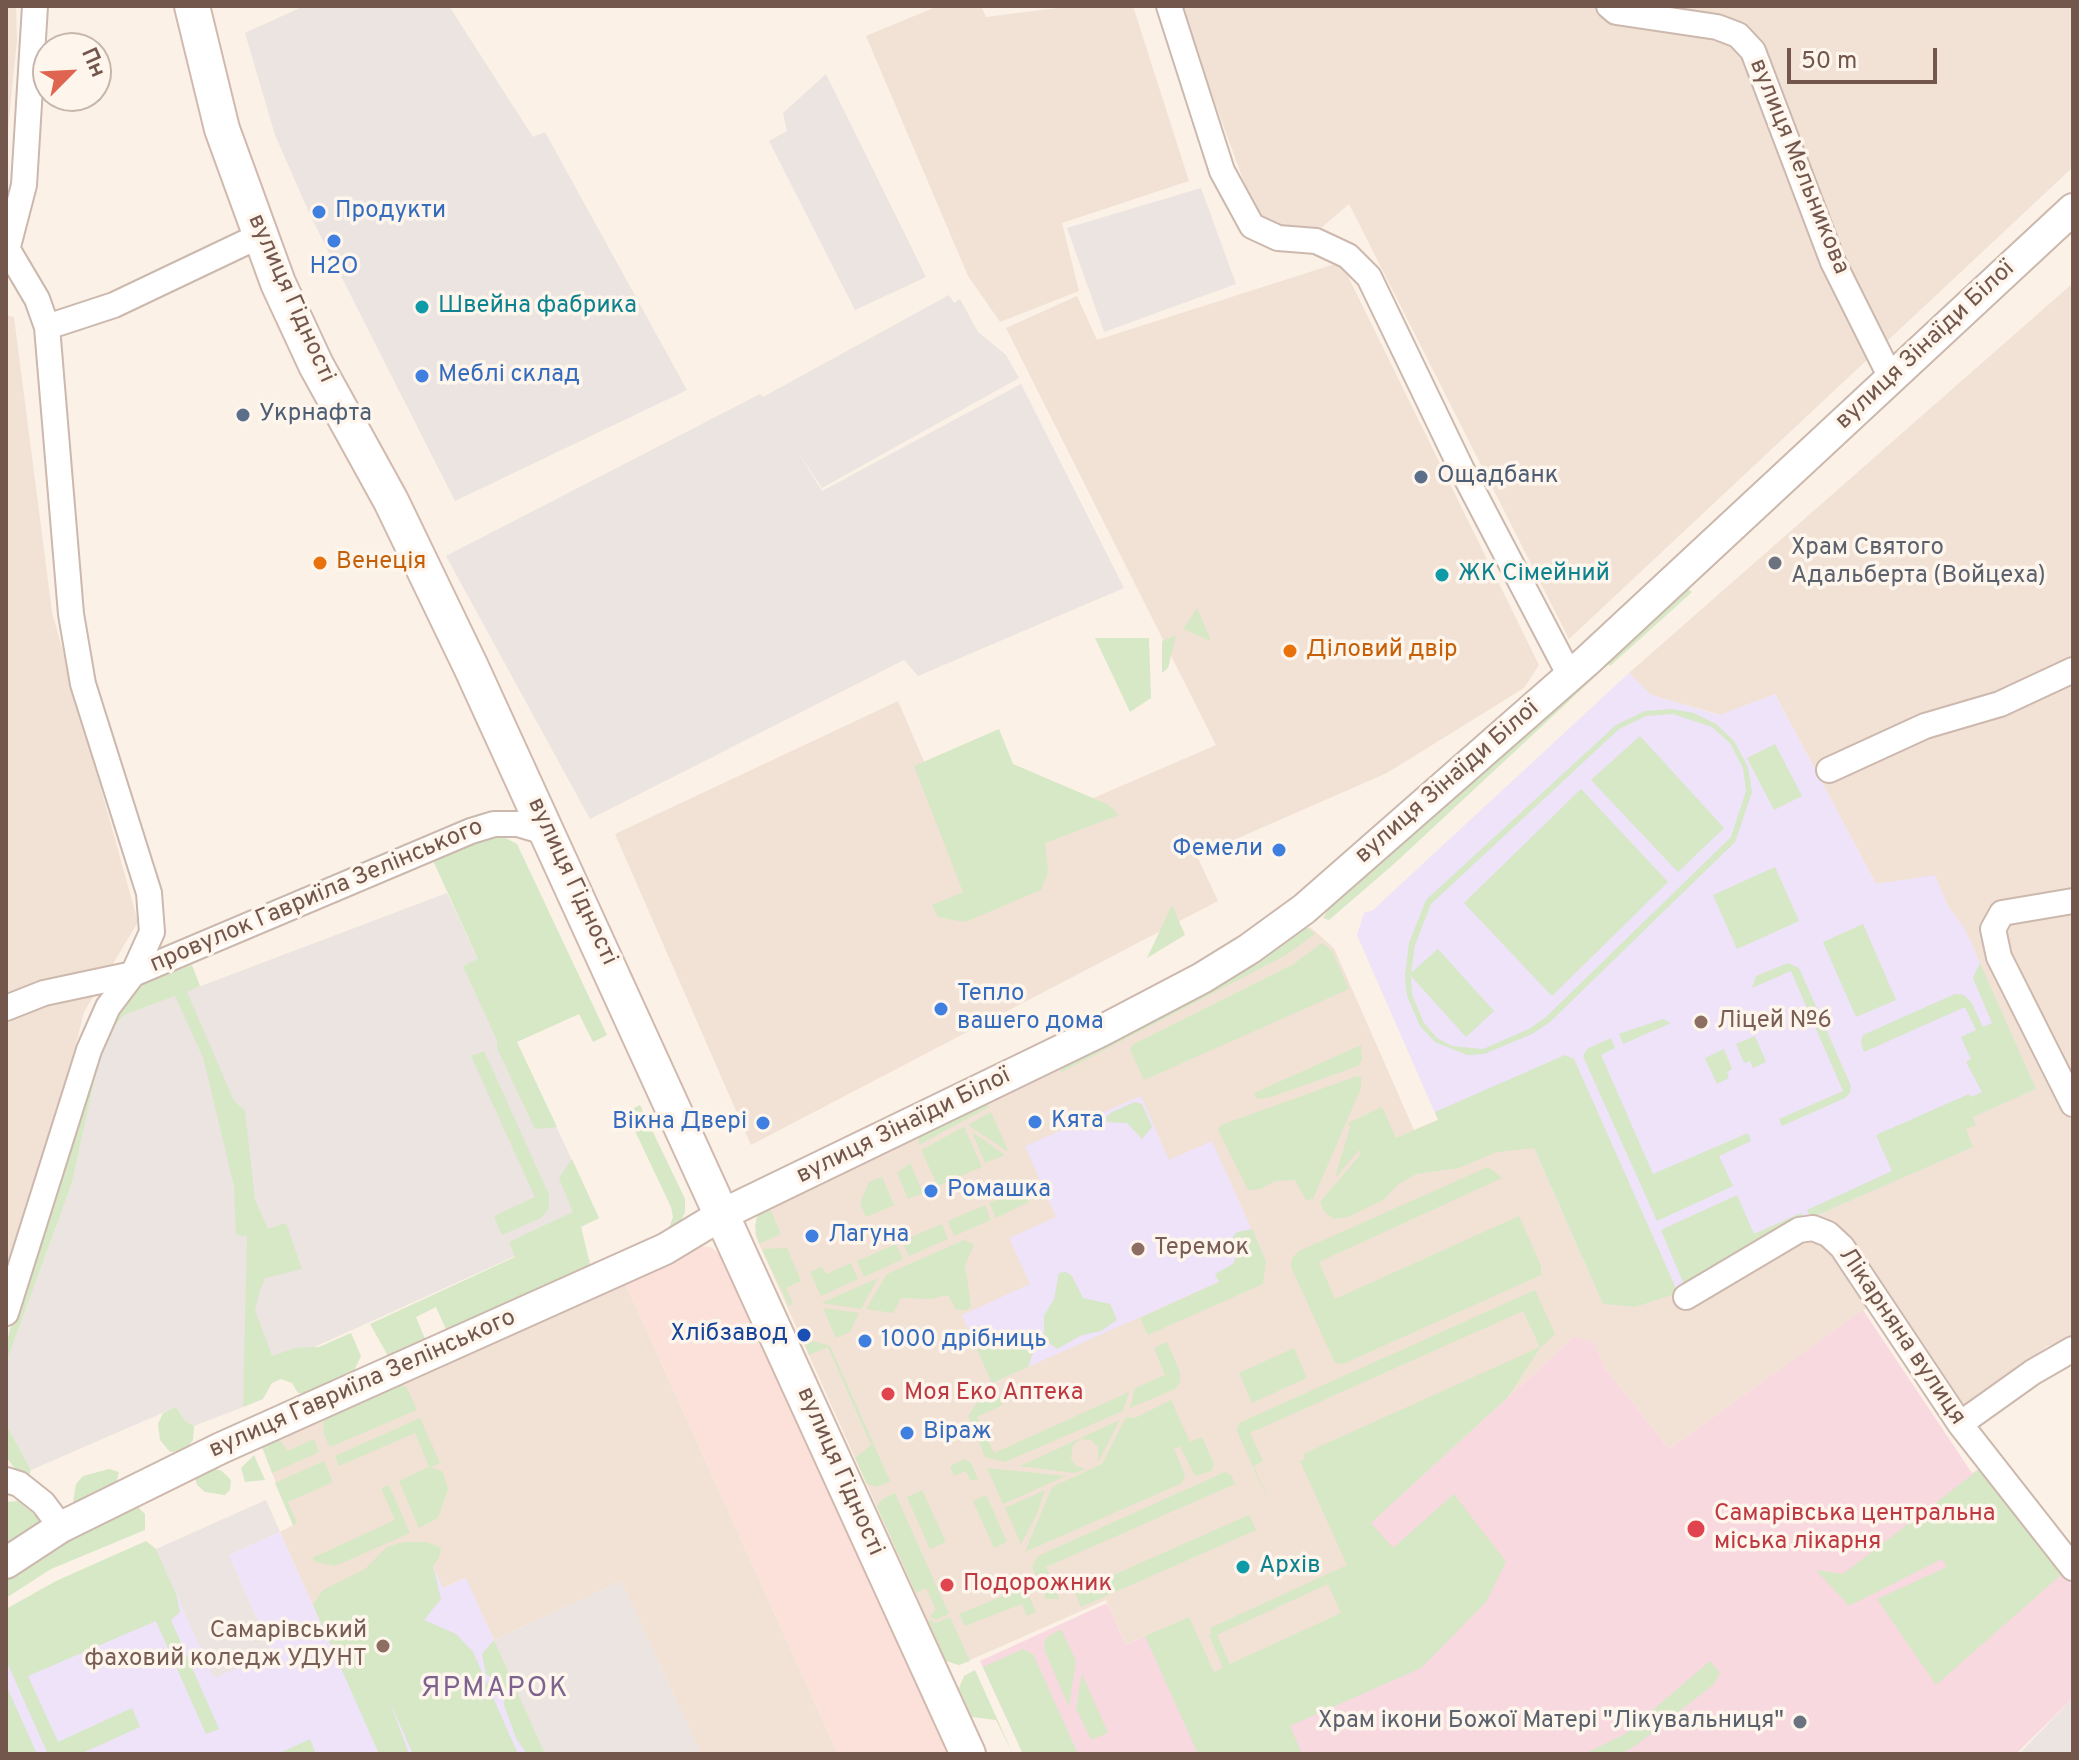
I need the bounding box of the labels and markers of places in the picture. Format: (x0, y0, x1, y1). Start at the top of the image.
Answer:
place label: Продукти (335, 198, 446, 226)
marker: Продукти (310, 203, 328, 221)
marker: H2O (325, 232, 343, 250)
place label: H2O (309, 254, 359, 282)
place label: Швейна фабрика (438, 293, 637, 321)
marker: Швейна фабрика (413, 298, 431, 316)
place label: Меблі склад (438, 362, 580, 390)
marker: Меблі склад (413, 367, 431, 385)
place label: Укрнафта (259, 401, 372, 429)
marker: Укрнафта (234, 406, 252, 424)
place label: Ощадбанк (1437, 463, 1558, 491)
marker: Ощадбанк (1412, 468, 1430, 486)
place label: Храм Святого Адальберта (Войцеха) (1791, 535, 2046, 591)
place label: Венеція (336, 549, 426, 577)
marker: Венеція (311, 554, 329, 572)
marker: Храм Святого Адальберта (Войцеха) (1766, 554, 1784, 572)
place label: ЖК Сімейний (1458, 561, 1610, 589)
marker: ЖК Сімейний (1433, 566, 1451, 584)
place label: Діловий двір (1306, 637, 1458, 665)
marker: Діловий двір (1281, 642, 1299, 660)
place label: Фемели (1173, 836, 1263, 864)
marker: Фемели (1270, 841, 1288, 859)
place label: Тепло вашего дома (957, 981, 1104, 1037)
marker: Тепло вашего дома (932, 1000, 950, 1018)
place label: Ліцей №6 (1717, 1008, 1832, 1036)
marker: Ліцей №6 (1692, 1013, 1710, 1031)
place label: Кята (1051, 1108, 1104, 1136)
place label: Вікна Двері (612, 1109, 747, 1137)
marker: Кята (1026, 1113, 1044, 1131)
marker: Вікна Двері (754, 1114, 772, 1132)
place label: Ромашка (947, 1177, 1051, 1205)
marker: Ромашка (922, 1182, 940, 1200)
place label: Лагуна (828, 1222, 909, 1250)
marker: Лагуна (803, 1227, 821, 1245)
place label: Теремок (1154, 1235, 1249, 1263)
marker: Теремок (1129, 1240, 1147, 1258)
place label: Хлібзавод (671, 1321, 788, 1349)
marker: Хлібзавод (795, 1326, 813, 1344)
place label: 1000 дрібниць (881, 1327, 1047, 1355)
marker: 1000 дрібниць (856, 1332, 874, 1350)
place label: Моя Еко Аптека (904, 1380, 1083, 1408)
marker: Моя Еко Аптека (879, 1385, 897, 1403)
place label: Віраж (923, 1419, 992, 1447)
marker: Віраж (898, 1424, 916, 1442)
place label: Самарівська центральна міська лікарня (1714, 1501, 1995, 1557)
marker: Самарівська центральна міська лікарня (1685, 1518, 1707, 1540)
place label: Архів (1259, 1553, 1321, 1581)
marker: Архів (1234, 1558, 1252, 1576)
place label: Подорожник (963, 1571, 1112, 1599)
marker: Подорожник (938, 1576, 956, 1594)
place label: Самарівський фаховий коледж УДУНТ (84, 1618, 367, 1674)
marker: Самарівський фаховий коледж УДУНТ (374, 1637, 392, 1655)
place label: Храм ікони Божої Матері "Лікувальниця" (1318, 1708, 1784, 1736)
marker: Храм ікони Божої Матері "Лікувальниця" (1791, 1713, 1809, 1731)

